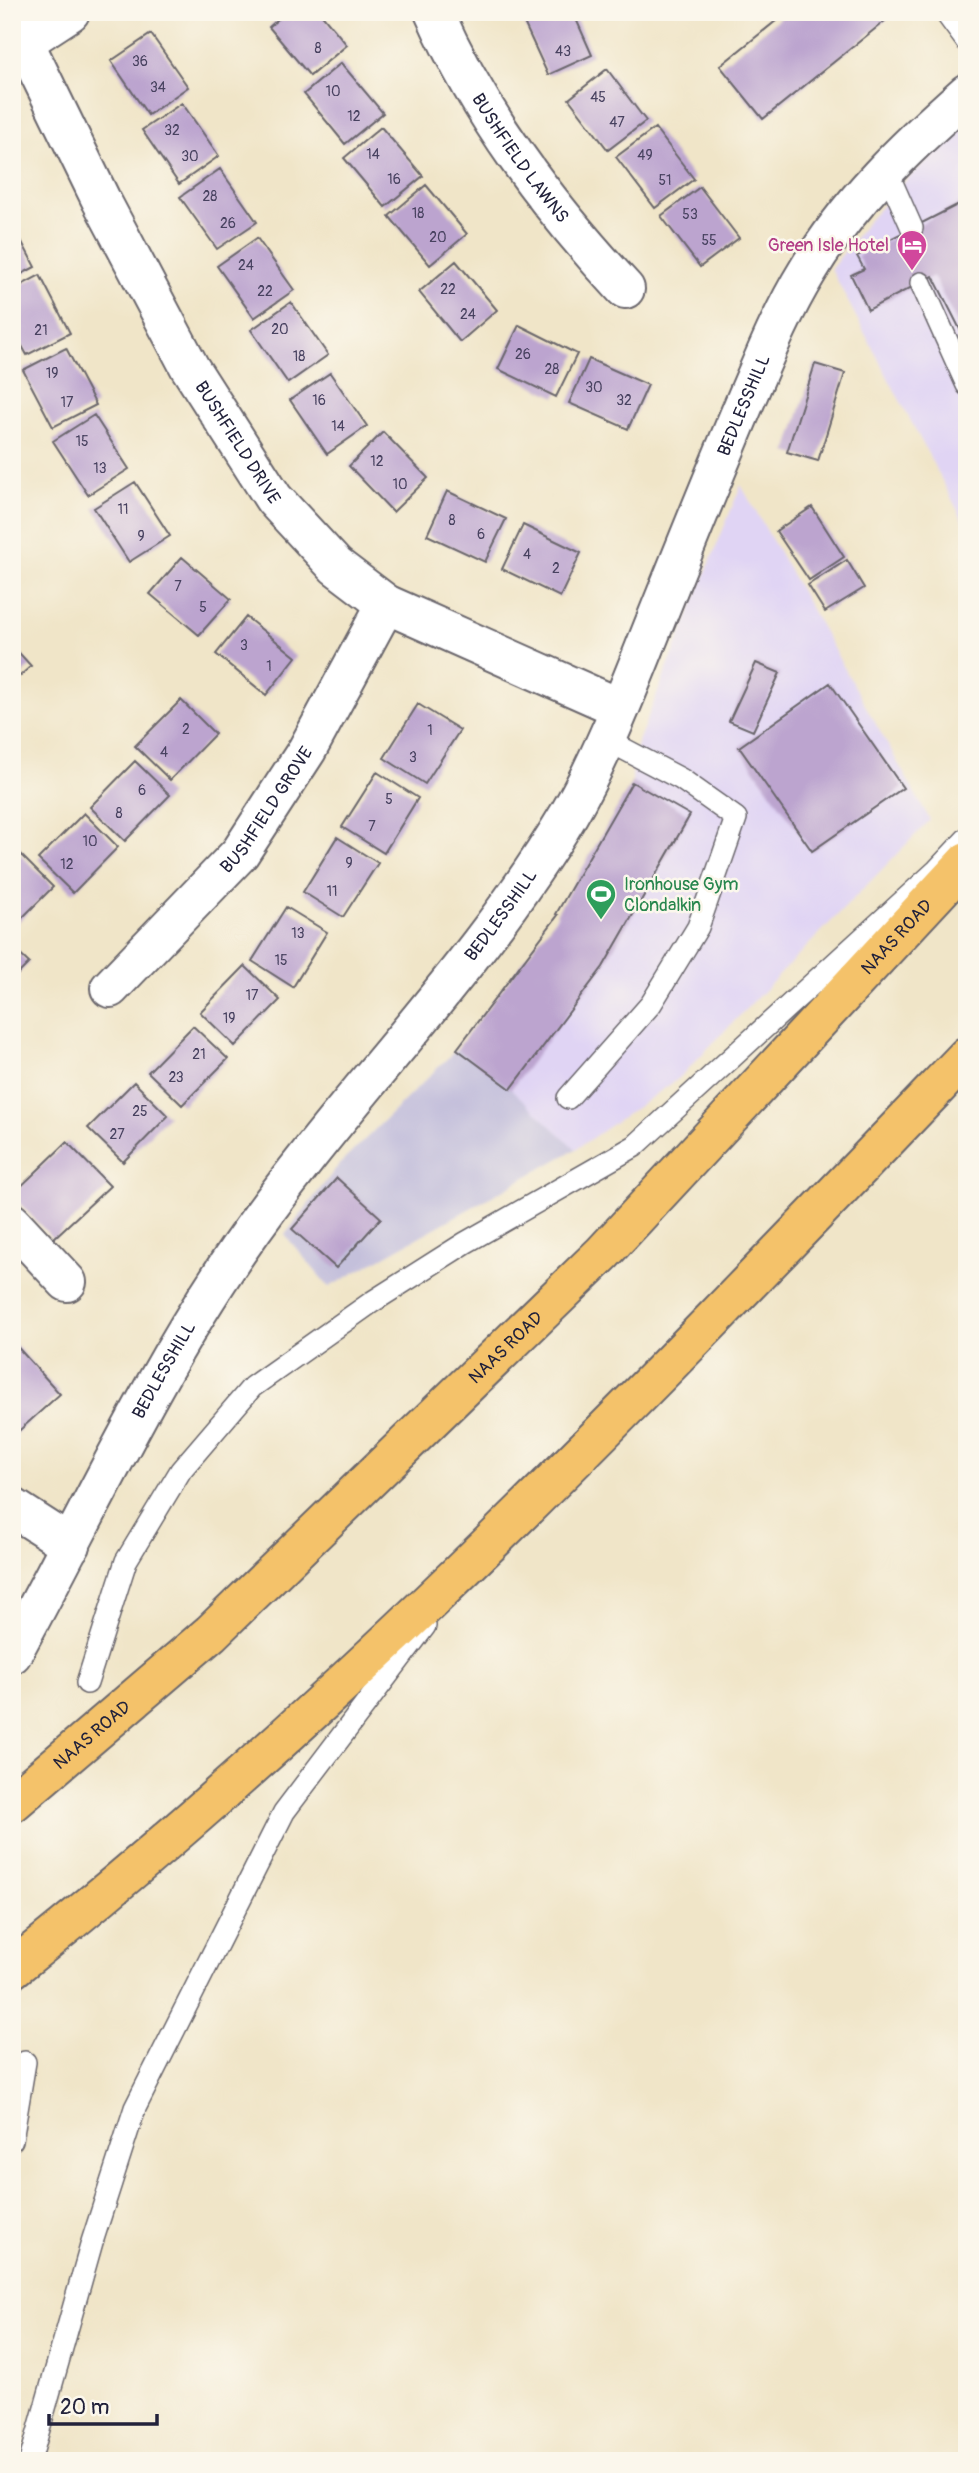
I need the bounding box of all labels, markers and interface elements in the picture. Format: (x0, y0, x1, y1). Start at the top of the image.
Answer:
house number: 8 (314, 40, 322, 57)
house number: 43 (555, 43, 571, 60)
house number: 36 (132, 53, 148, 70)
house number: 34 (150, 79, 166, 96)
house number: 10 (325, 83, 341, 100)
street label: BUSHFIELD LAWNS (466, 89, 574, 228)
house number: 45 (590, 89, 606, 106)
house number: 12 (347, 108, 361, 125)
house number: 47 (609, 114, 625, 131)
house number: 32 (164, 122, 180, 139)
house number: 14 (366, 146, 380, 163)
house number: 49 (637, 147, 653, 164)
house number: 30 (181, 148, 199, 165)
house number: 16 (387, 171, 401, 188)
house number: 51 (658, 172, 672, 189)
house number: 28 (203, 188, 217, 205)
house number: 18 (412, 205, 424, 222)
house number: 53 (682, 206, 698, 223)
house number: 26 (220, 215, 236, 232)
hotel icon: Green Isle Hotel (895, 228, 929, 272)
house number: 20 (429, 229, 447, 246)
house number: 55 (701, 232, 717, 249)
place label: Green Isle Hotel (768, 234, 889, 257)
house number: 24 (238, 257, 254, 274)
house number: 22 (440, 281, 456, 298)
house number: 22 (257, 283, 273, 300)
house number: 24 (460, 306, 476, 323)
house number: 20 (271, 321, 289, 338)
house number: 21 (34, 322, 48, 339)
house number: 26 (515, 346, 531, 363)
house number: 18 (293, 348, 305, 365)
street label: BEDLESSHILL (713, 351, 776, 460)
house number: 28 (545, 361, 559, 378)
house number: 19 (46, 365, 58, 382)
street label: BUSHFIELD DRIVE (189, 377, 285, 509)
house number: 30 (585, 379, 603, 396)
house number: 16 (312, 392, 326, 409)
house number: 32 (616, 392, 632, 409)
house number: 17 (61, 394, 74, 411)
house number: 14 (331, 418, 345, 435)
house number: 15 (75, 433, 89, 450)
house number: 12 (370, 453, 384, 470)
house number: 13 (93, 460, 107, 477)
house number: 10 (392, 476, 408, 493)
house number: 11 (118, 501, 128, 518)
house number: 8 (448, 512, 456, 529)
house number: 6 (477, 526, 485, 543)
house number: 9 (137, 528, 145, 545)
house number: 4 (523, 546, 531, 563)
house number: 2 (552, 560, 560, 577)
house number: 7 (174, 578, 182, 595)
house number: 5 (199, 599, 207, 616)
house number: 3 (240, 637, 248, 654)
house number: 1 (266, 658, 272, 675)
house number: 2 (182, 721, 190, 738)
house number: 1 (427, 722, 433, 739)
street label: BUSHFIELD GROVE (216, 742, 318, 878)
house number: 4 (160, 744, 168, 761)
house number: 3 (409, 749, 417, 766)
house number: 6 (138, 782, 146, 799)
house number: 5 (385, 791, 393, 808)
house number: 8 (115, 805, 123, 822)
house number: 7 (368, 818, 376, 835)
house number: 10 (82, 833, 98, 850)
house number: 9 (345, 855, 353, 872)
house number: 12 (60, 856, 74, 873)
street label: BEDLESSHILL (460, 865, 542, 966)
place label: Ironhouse Gym Clondalkin (624, 873, 738, 917)
sports icon: Ironhouse Gym Clondalkin (584, 877, 618, 921)
house number: 11 (327, 883, 337, 900)
street label: NAAS ROAD (856, 895, 938, 980)
house number: 13 (291, 925, 305, 942)
house number: 15 (274, 952, 288, 969)
house number: 17 (246, 987, 259, 1004)
house number: 19 (223, 1010, 235, 1027)
house number: 21 (192, 1046, 206, 1063)
house number: 23 (168, 1069, 184, 1086)
house number: 25 (132, 1103, 148, 1120)
house number: 27 (109, 1126, 125, 1143)
street label: NAAS ROAD (464, 1307, 548, 1389)
street label: BEDLESSHILL (127, 1317, 201, 1423)
street label: NAAS ROAD (49, 1696, 136, 1775)
scale bar (49, 2382, 158, 2426)
text: 20 m (60, 2394, 109, 2421)

